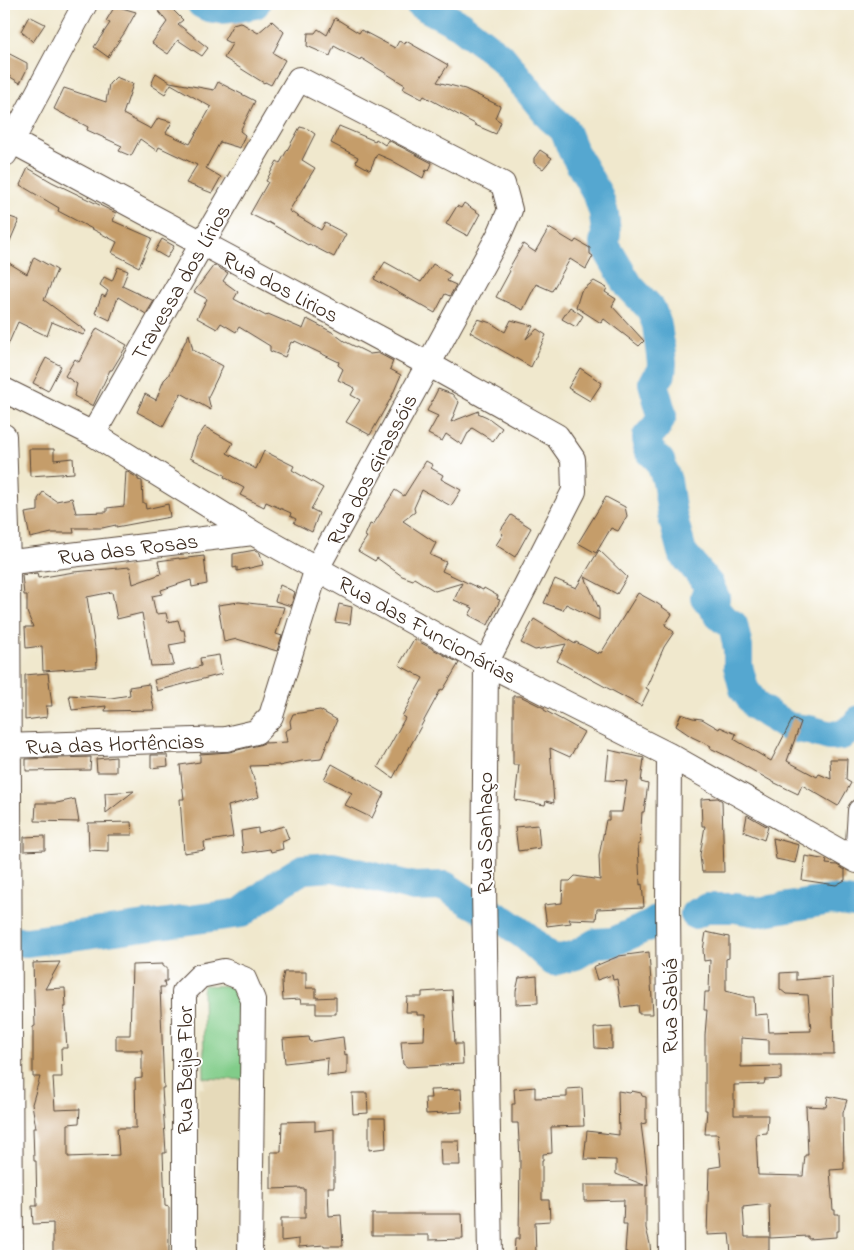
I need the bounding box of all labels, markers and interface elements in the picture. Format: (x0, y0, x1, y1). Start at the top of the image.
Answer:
street label: Travessa dos Lírios (125, 199, 240, 368)
street label: Rua dos Lirios (216, 244, 344, 333)
street label: Rua dos Girassóis (320, 389, 427, 552)
street label: Rua das Rosas (56, 527, 200, 575)
street label: Rua das Funcionárias (331, 569, 522, 694)
street label: Rua das Hortências (25, 727, 205, 765)
street label: Rua Sanhaço (471, 772, 503, 894)
street label: Rua Sabiá (656, 959, 688, 1053)
street label: Rua Beija Flor (171, 1005, 203, 1134)

